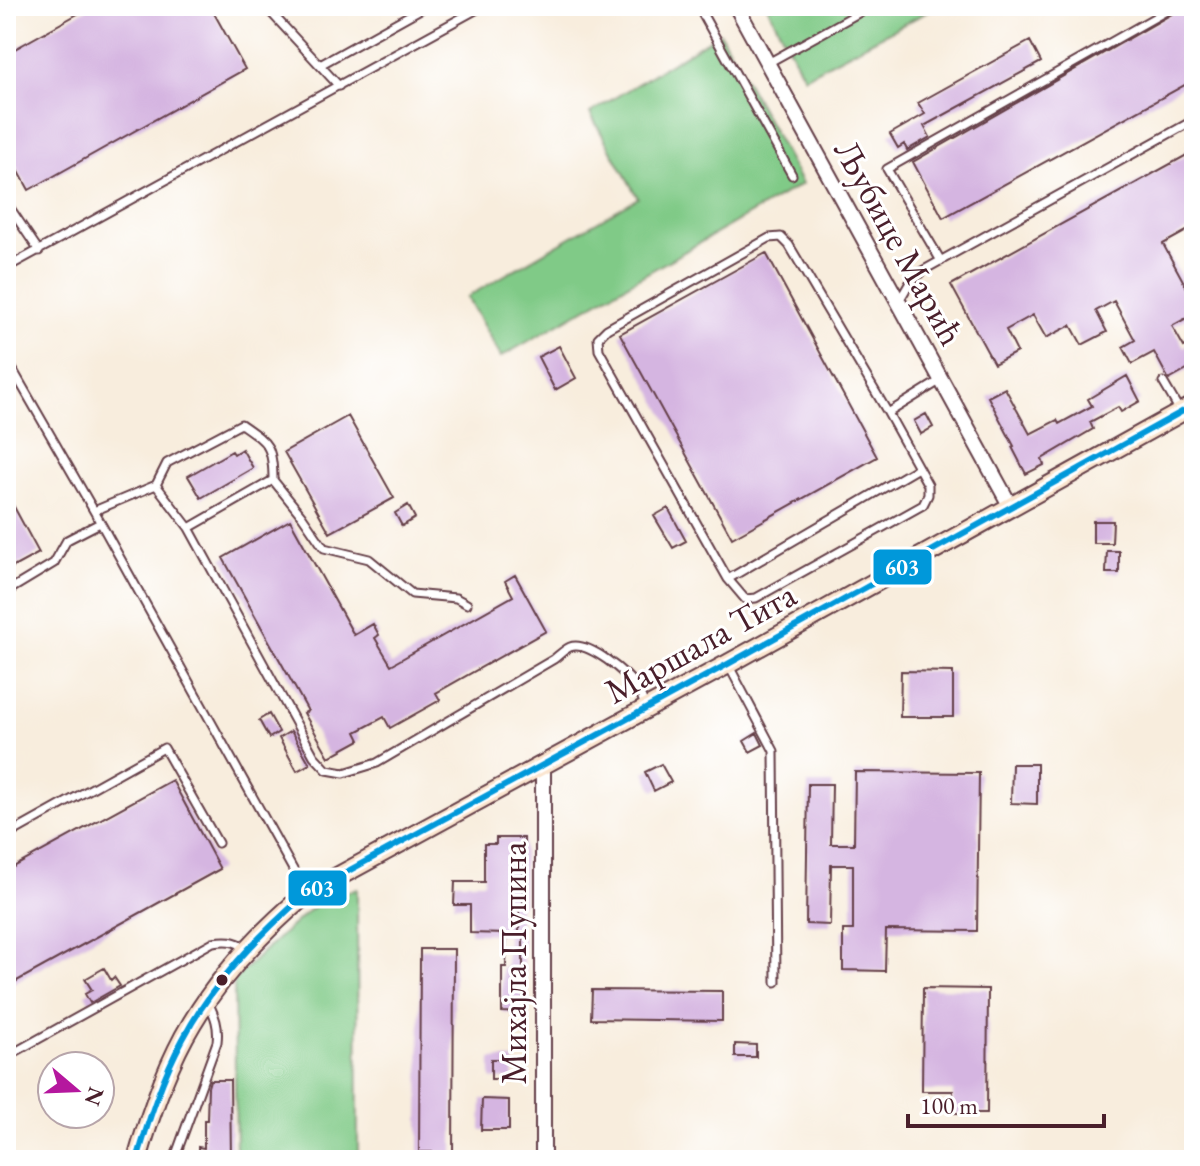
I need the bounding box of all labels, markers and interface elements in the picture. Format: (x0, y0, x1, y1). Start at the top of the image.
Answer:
street label: Љубице Марић (824, 131, 975, 353)
line badge: 603 (872, 548, 933, 586)
text: 603 (885, 553, 919, 582)
street label: Маршала Тита (596, 570, 805, 714)
street label: Михајла Пупина (490, 841, 537, 1085)
line badge: 603 (287, 869, 348, 907)
text: 603 (300, 874, 334, 903)
unlabelled marker (214, 972, 230, 988)
north arrow (36, 1050, 116, 1130)
scale bar (908, 1078, 1104, 1128)
text: N (78, 1083, 111, 1110)
text: 100 m (920, 1090, 978, 1121)

